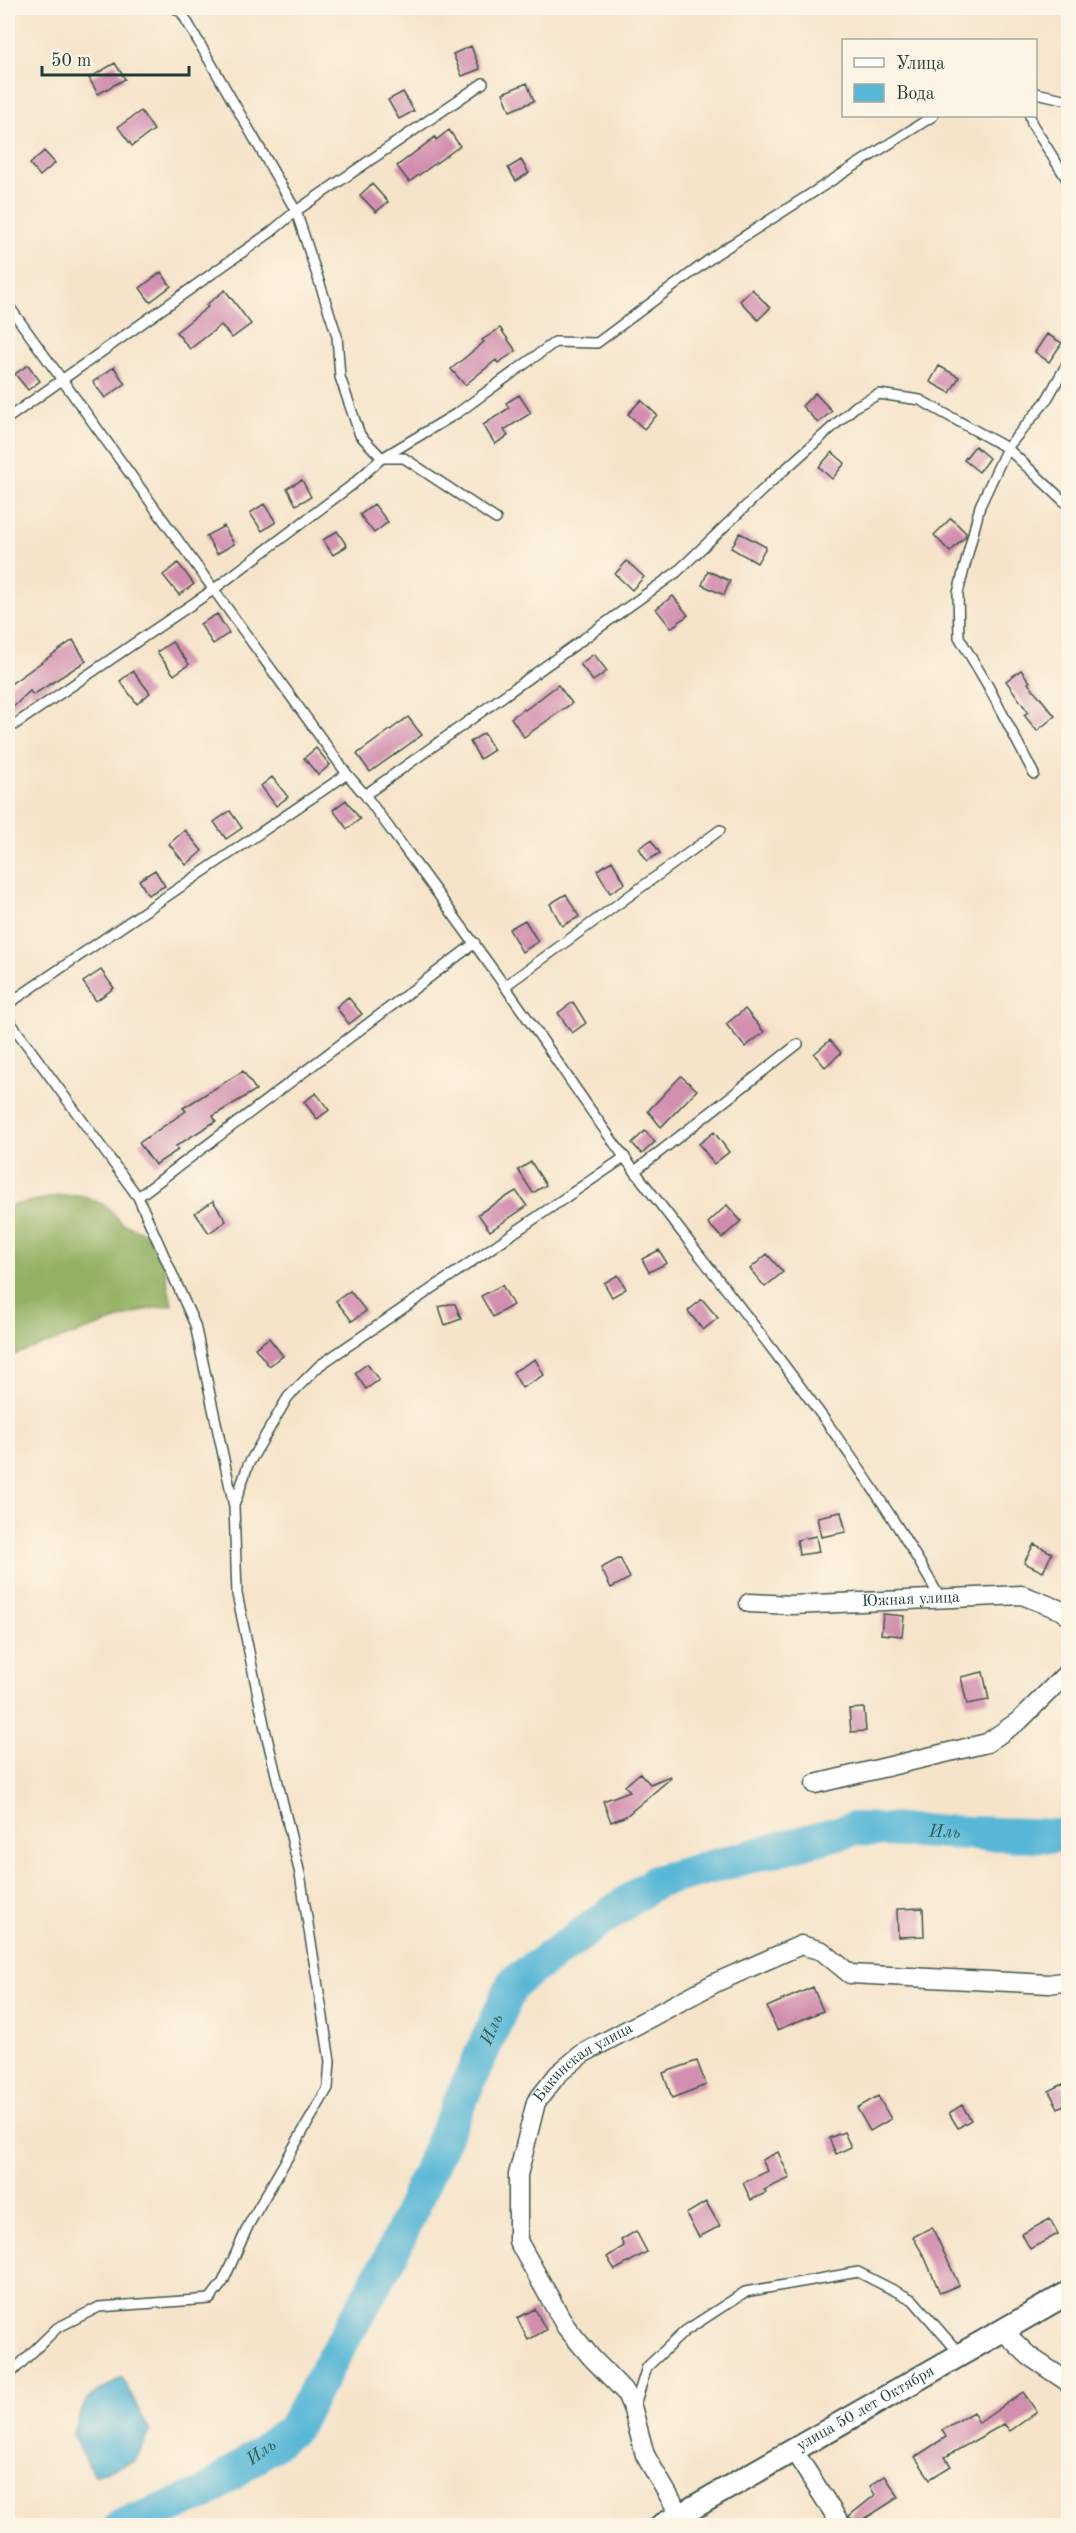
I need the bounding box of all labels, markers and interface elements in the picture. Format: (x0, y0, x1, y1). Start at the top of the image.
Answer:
scale bar (42, 39, 189, 77)
legend (842, 39, 1037, 117)
text: 50 m (51, 52, 91, 70)
text: Улица (896, 55, 945, 73)
text: Вода (896, 85, 935, 103)
street label: Южная улица (862, 1590, 960, 1610)
water label: Иль (927, 1823, 961, 1842)
water label: Иль (477, 2011, 507, 2049)
street label: Бакинская улица (531, 2020, 636, 2105)
street label: улица 50 лет Октября (794, 2363, 937, 2454)
water label: Иль (242, 2436, 280, 2469)

